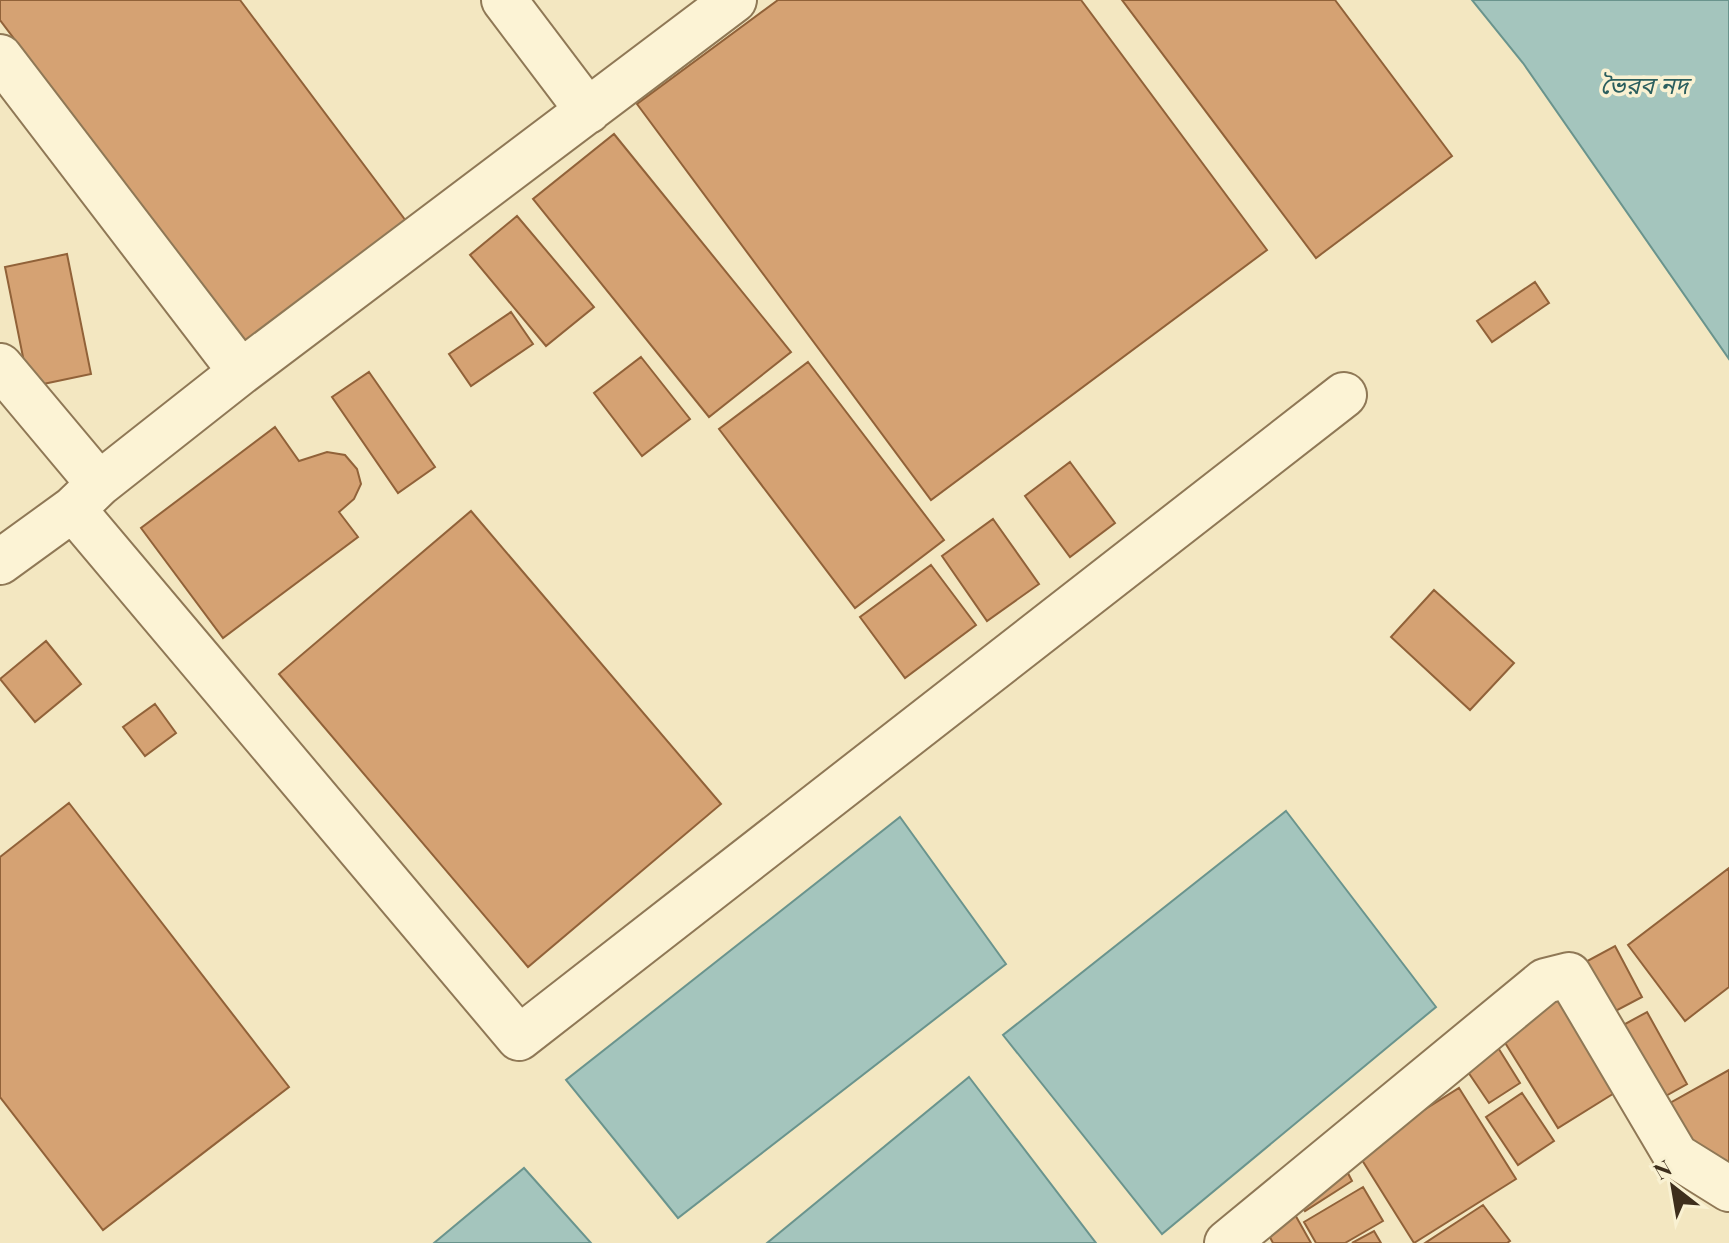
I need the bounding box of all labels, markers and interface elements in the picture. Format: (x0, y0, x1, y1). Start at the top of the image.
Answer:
water label: ভৈরব নদ (1600, 68, 1693, 100)
north arrow (1633, 1147, 1713, 1227)
text: N (1648, 1152, 1677, 1186)

